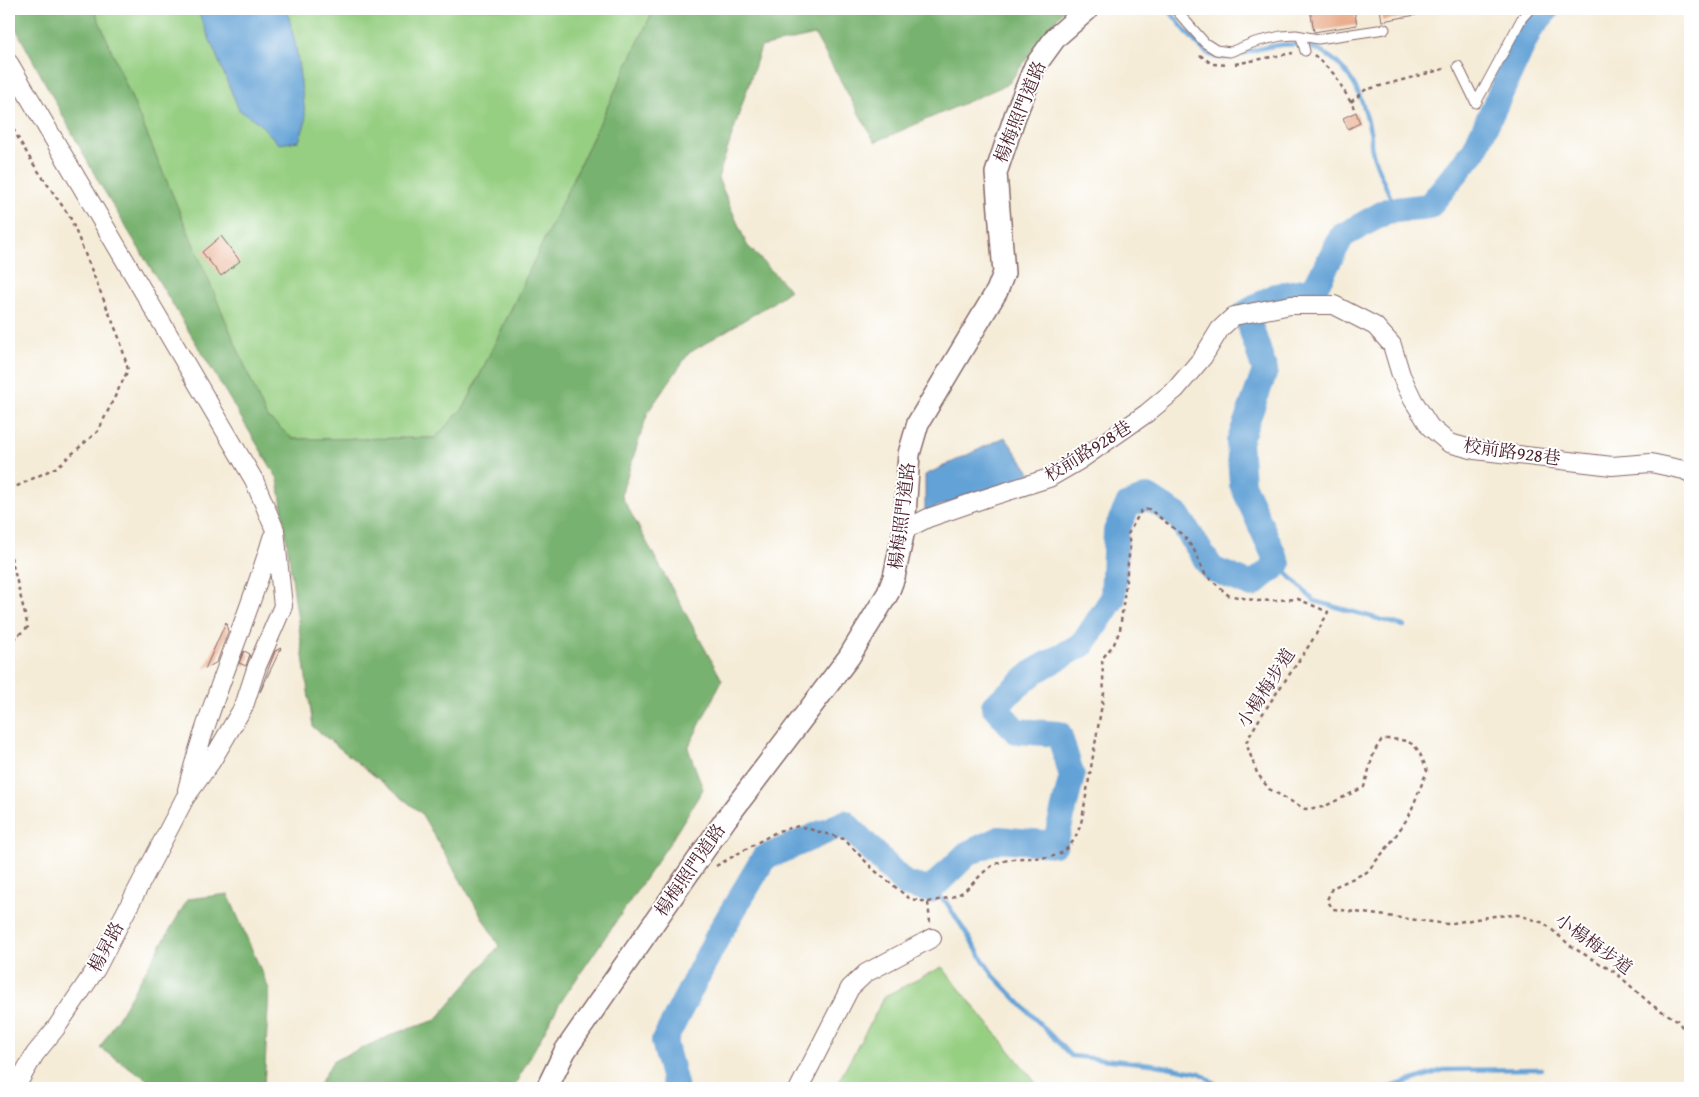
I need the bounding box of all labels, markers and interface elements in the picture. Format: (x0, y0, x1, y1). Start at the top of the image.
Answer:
street label: 楊梅照門道路 (987, 57, 1052, 167)
street label: 校前路928巷 (1039, 413, 1136, 488)
street label: 校前路928巷 (1462, 431, 1562, 472)
street label: 楊梅照門道路 (882, 461, 921, 571)
street label: 小楊梅步道 (1230, 643, 1301, 733)
street label: 楊梅照門道路 (648, 818, 732, 922)
street label: 小楊梅步道 (1550, 906, 1639, 981)
street label: 楊昇路 (81, 917, 130, 977)

